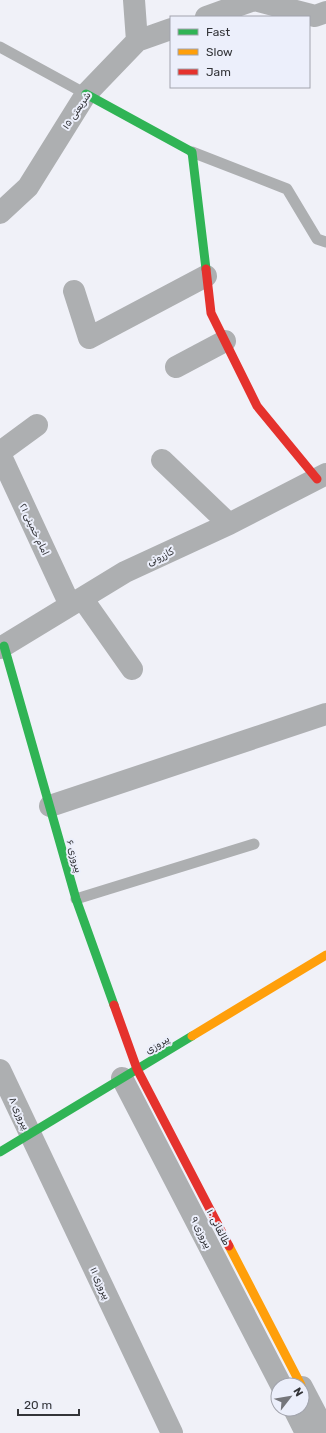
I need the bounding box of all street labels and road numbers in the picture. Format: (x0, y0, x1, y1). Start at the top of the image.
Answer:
street label: شریعتی ۱۵ (60, 90, 94, 132)
street label: امام خمینی ۲۱ (17, 501, 51, 557)
street label: کازرونی (145, 545, 176, 568)
street label: پیروزی ۶ (63, 838, 85, 875)
street label: پیروزی (143, 1033, 173, 1058)
street label: پیروزی ۸ (5, 1095, 32, 1133)
street label: طالقانی ۱۰ (204, 1207, 232, 1248)
street label: پیروزی ۹ (187, 1214, 214, 1251)
street label: پیروزی ۱۱ (86, 1265, 113, 1302)

